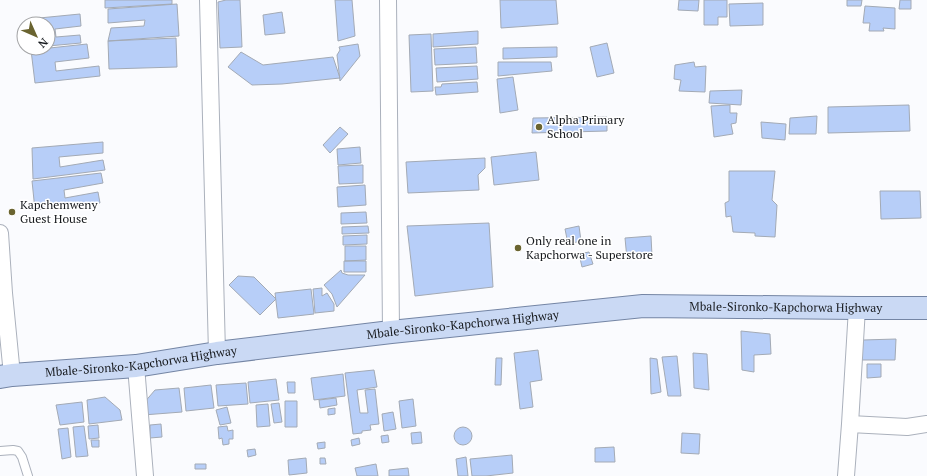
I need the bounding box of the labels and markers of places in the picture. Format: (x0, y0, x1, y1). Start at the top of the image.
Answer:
place label: Alpha Primary School (547, 112, 625, 141)
marker: Alpha Primary School (534, 122, 544, 132)
place label: Kapchemweny Guest House (20, 197, 98, 226)
marker: Kapchemweny Guest House (7, 207, 17, 217)
place label: Only real one in Kapchorwa - Superstore (526, 233, 653, 262)
marker: Only real one in Kapchorwa - Superstore (513, 243, 523, 253)

